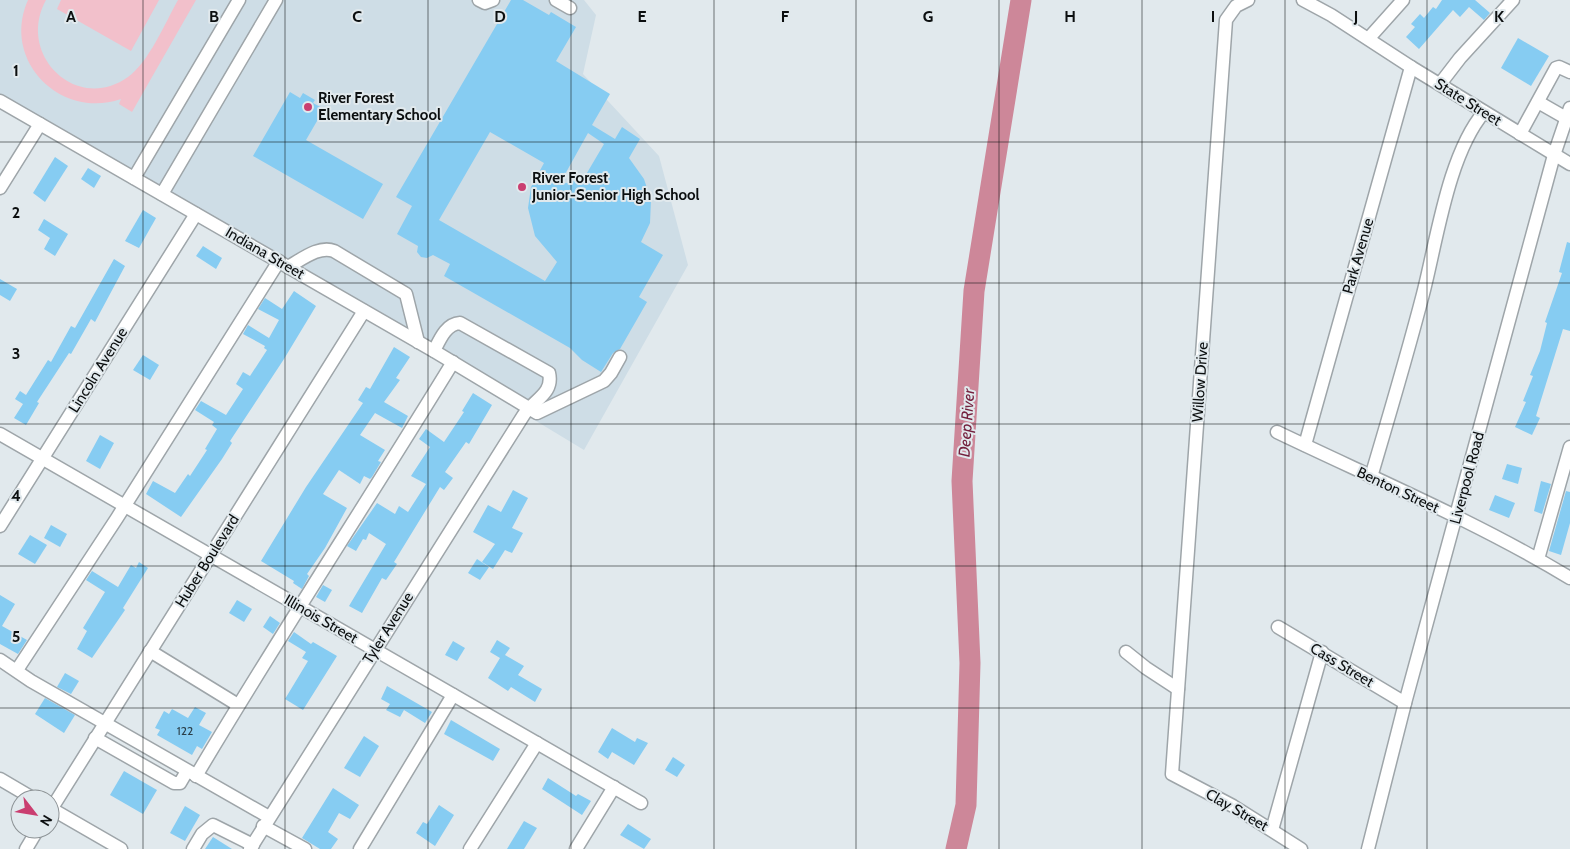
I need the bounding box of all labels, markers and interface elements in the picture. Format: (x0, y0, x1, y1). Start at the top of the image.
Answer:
text: A (66, 7, 76, 26)
text: B (209, 7, 219, 26)
text: C (352, 7, 362, 26)
text: D (494, 7, 506, 26)
text: E (637, 7, 647, 26)
text: F (781, 7, 790, 26)
text: G (923, 7, 933, 26)
text: H (1064, 7, 1076, 26)
text: I (1211, 7, 1215, 26)
text: J (1353, 7, 1358, 26)
text: K (1494, 7, 1504, 26)
text: 1 (13, 61, 19, 80)
street label: State Street (1431, 74, 1505, 130)
place label: River Forest Elementary School (318, 89, 441, 124)
marker: River Forest Elementary School (302, 101, 314, 113)
place label: River Forest Junior-Senior High School (531, 169, 700, 204)
marker: River Forest Junior-Senior High School (516, 181, 528, 193)
text: 2 (12, 203, 20, 222)
street label: Park Avenue (1339, 216, 1377, 296)
street label: Indiana Street (222, 223, 308, 283)
street label: Lincoln Avenue (65, 324, 131, 416)
street label: Willow Drive (1188, 341, 1212, 423)
text: 3 (12, 344, 20, 363)
water label: Deep River (955, 387, 978, 458)
street label: Liverpool Road (1446, 430, 1488, 526)
street label: Benton Street (1354, 463, 1442, 517)
text: 4 (11, 486, 21, 505)
street label: Huber Boulevard (171, 511, 243, 611)
street label: Tyler Avenue (359, 589, 417, 667)
street label: Illinois Street (281, 591, 361, 647)
text: 5 (12, 627, 20, 646)
street label: Cass Street (1307, 639, 1377, 691)
house number: 122 (177, 723, 193, 738)
street label: Clay Street (1203, 785, 1271, 835)
north arrow (10, 789, 60, 839)
text: N (36, 812, 56, 830)

